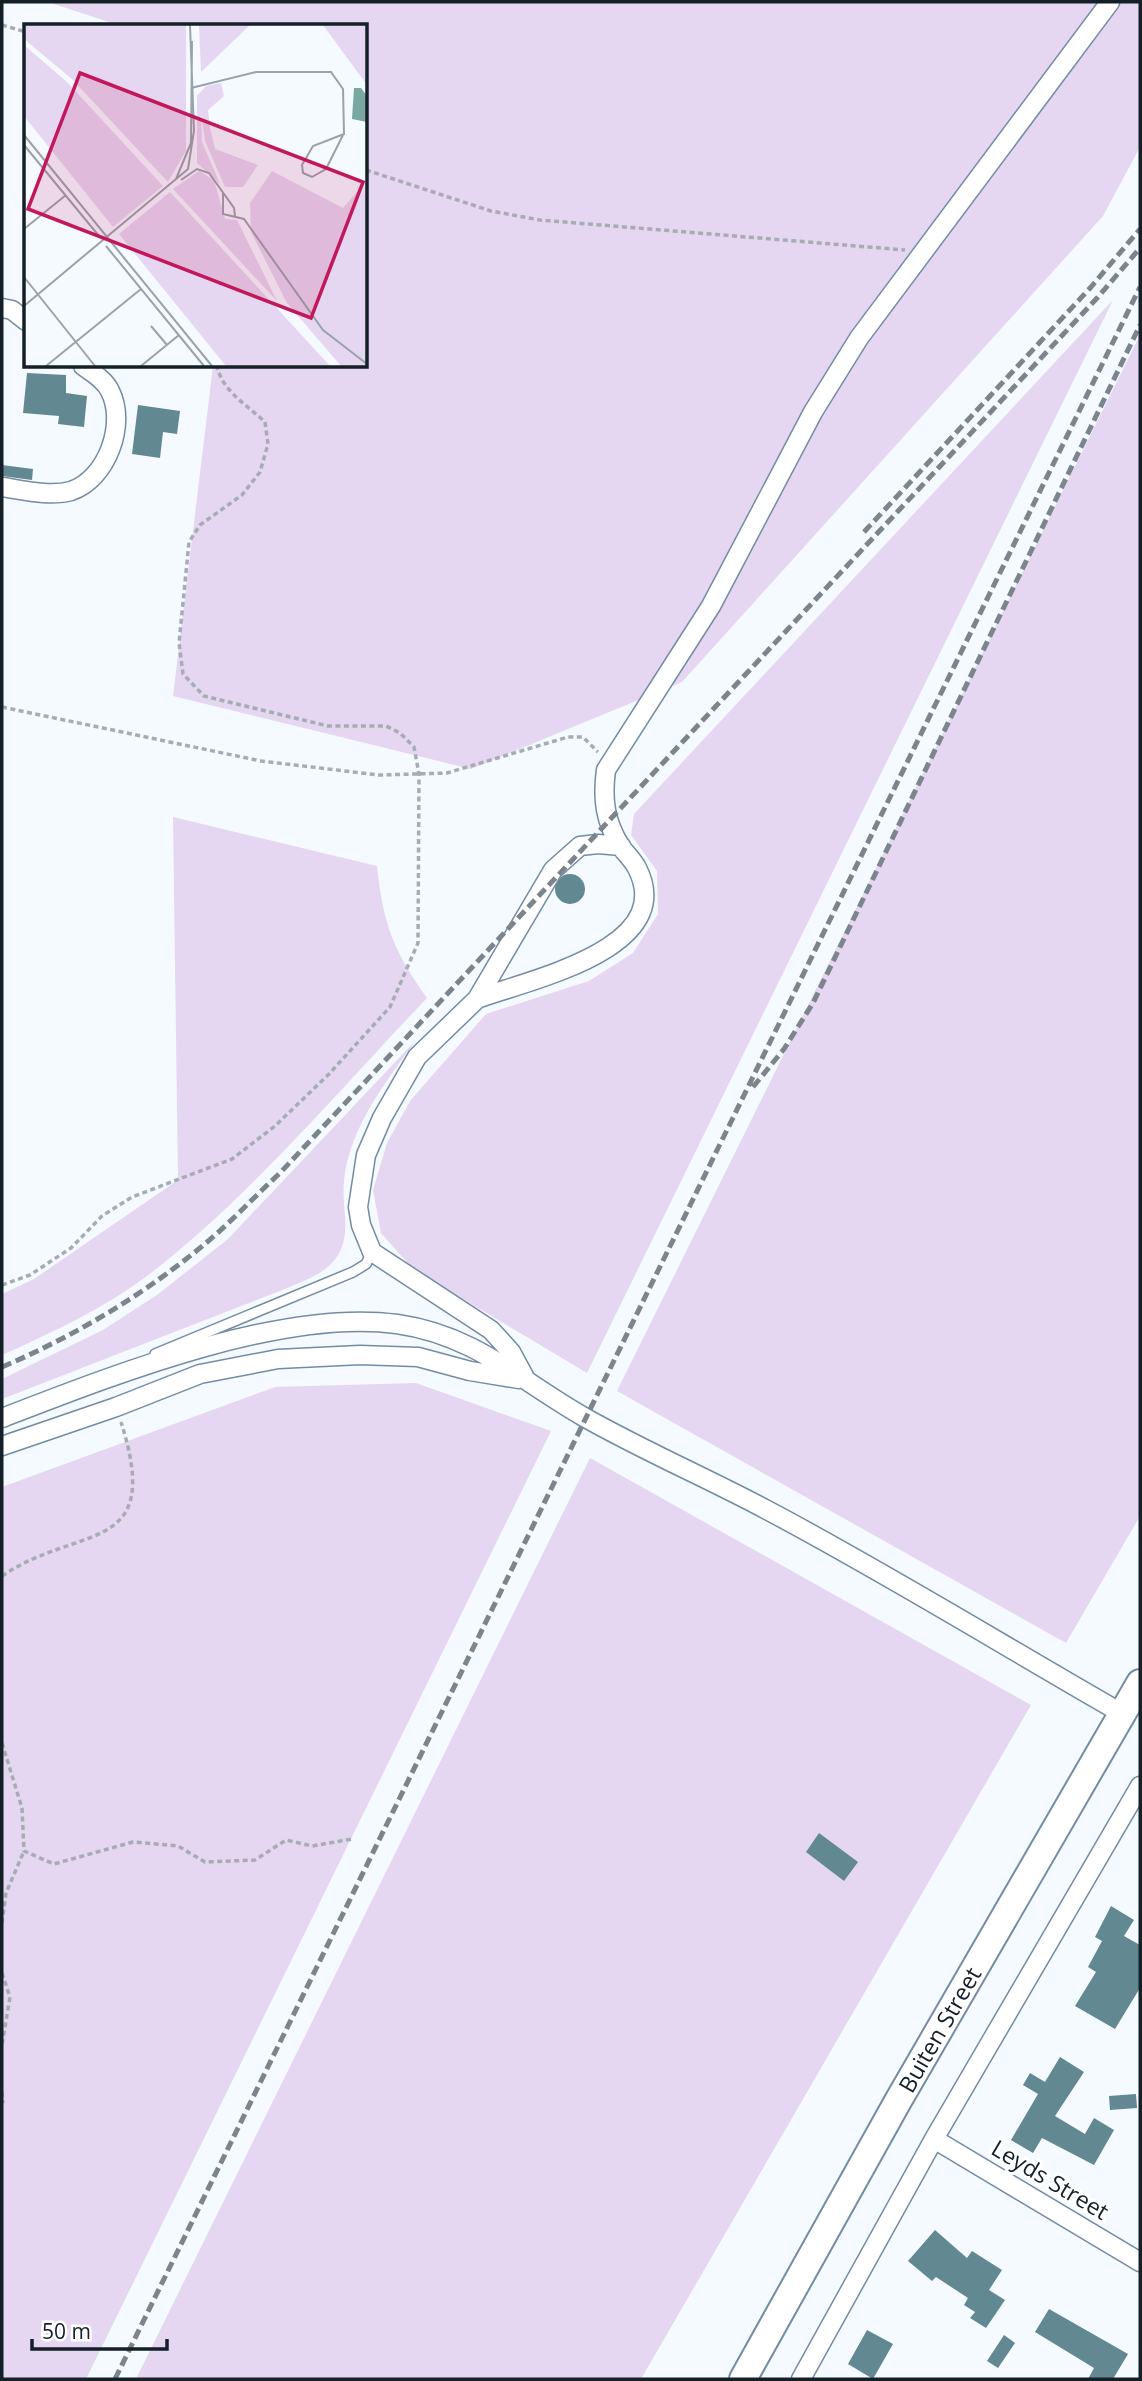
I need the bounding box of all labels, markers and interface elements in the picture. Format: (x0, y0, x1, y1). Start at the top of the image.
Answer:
inset map (24, 24, 368, 368)
street label: Buiten Street (890, 1961, 988, 2098)
street label: Leyds Street (986, 2132, 1115, 2227)
scale bar (32, 2308, 166, 2352)
text: 50 m (42, 2317, 91, 2345)

